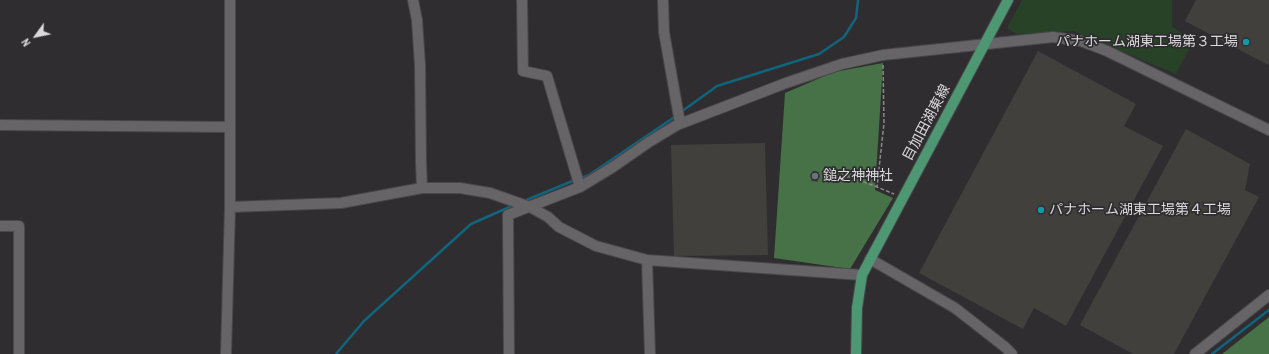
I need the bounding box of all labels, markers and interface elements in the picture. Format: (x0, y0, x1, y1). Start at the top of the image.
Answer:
north arrow (16, 16, 56, 56)
place label: パナホーム湖東工場第３工場 (1056, 34, 1238, 50)
text: N (18, 36, 34, 49)
marker: パナホーム湖東工場第３工場 (1241, 37, 1251, 47)
street label: 目加田湖東線 (900, 82, 954, 164)
place label: 鎚之神神社 (823, 168, 893, 184)
marker: 鎚之神神社 (810, 171, 820, 181)
place label: パナホーム湖東工場第４工場 (1049, 202, 1231, 218)
marker: パナホーム湖東工場第４工場 (1036, 205, 1046, 215)

